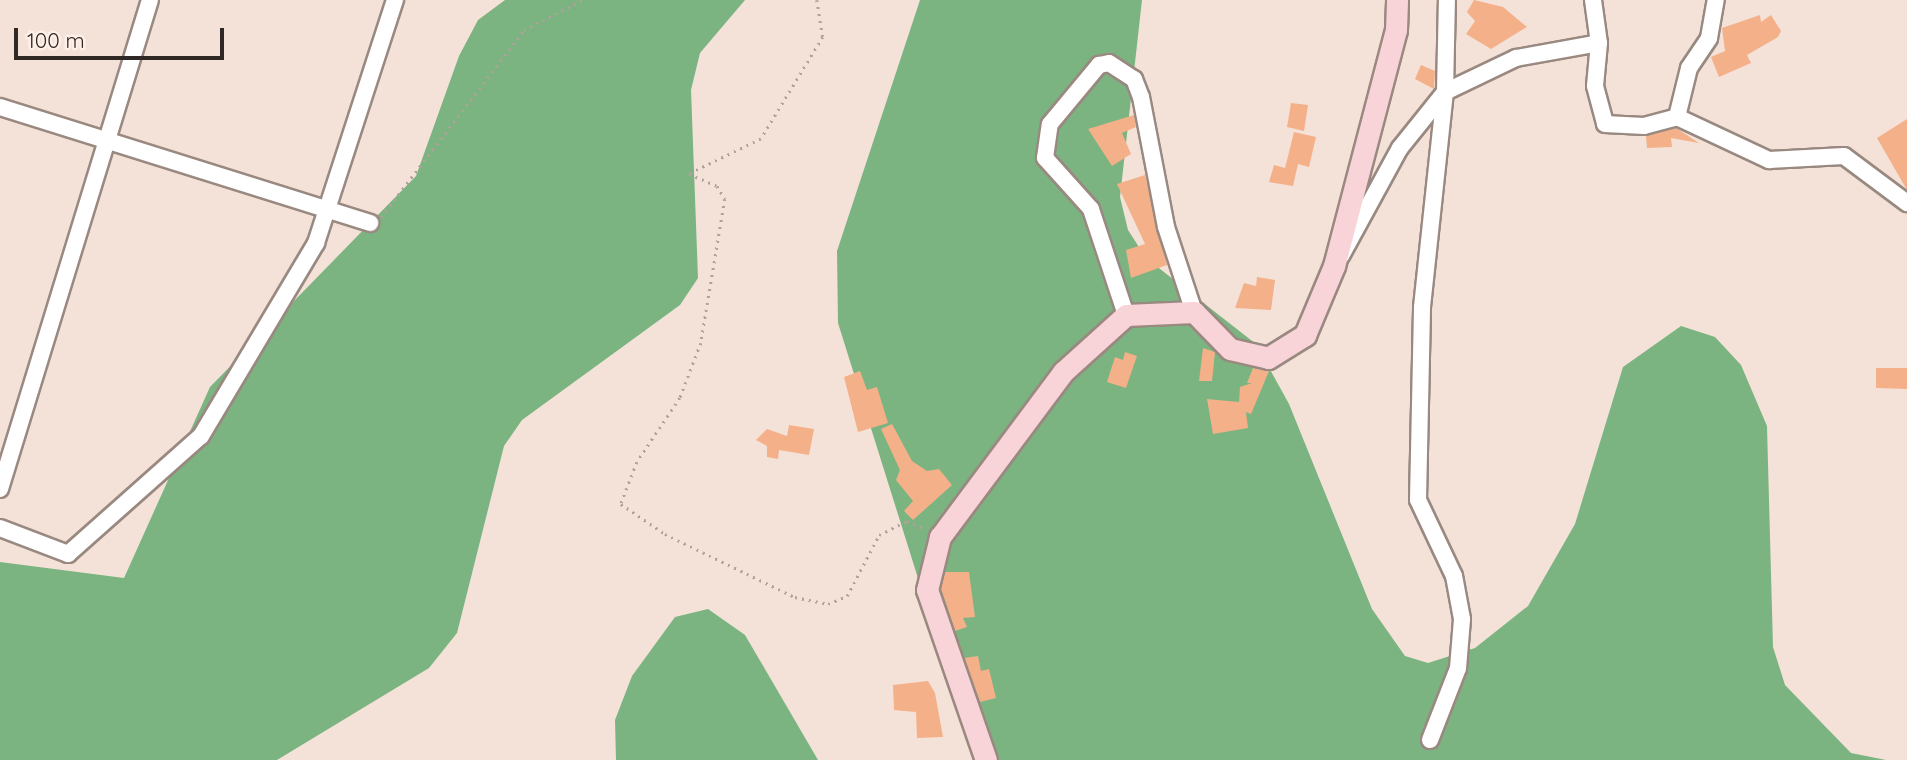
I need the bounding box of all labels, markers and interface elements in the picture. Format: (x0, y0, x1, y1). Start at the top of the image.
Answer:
scale bar (18, 14, 228, 58)
text: 100 m (27, 27, 85, 53)

